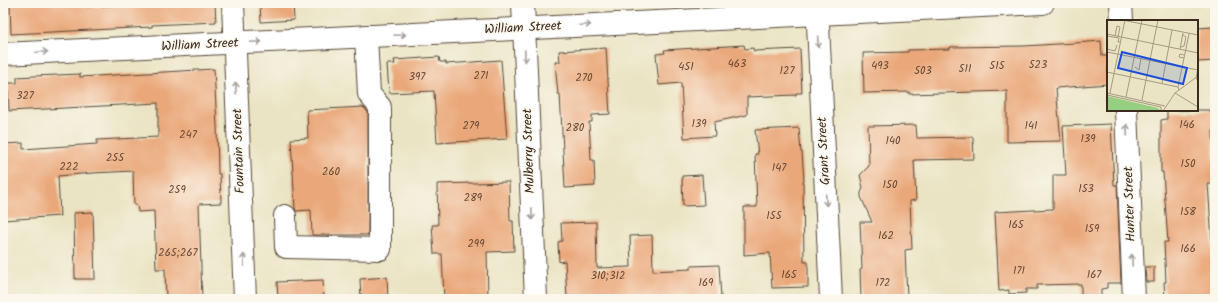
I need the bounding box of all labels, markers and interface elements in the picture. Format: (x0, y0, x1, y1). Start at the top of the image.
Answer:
street label: William Street (484, 15, 563, 41)
inset map (1107, 20, 1198, 111)
one-way arrow (578, 22, 591, 29)
one-way arrow (393, 31, 406, 38)
street label: William Street (161, 32, 240, 58)
one-way arrow (815, 35, 822, 48)
one-way arrow (249, 38, 262, 45)
one-way arrow (35, 49, 48, 56)
one-way arrow (521, 49, 529, 62)
house number: 463 (728, 55, 746, 73)
house number: 523 (1029, 56, 1047, 74)
house number: 493 (871, 57, 889, 75)
house number: 515 (989, 57, 1006, 75)
house number: 451 (678, 58, 694, 76)
house number: 511 (959, 60, 971, 78)
house number: 127 (780, 62, 795, 80)
house number: 503 (914, 62, 932, 80)
house number: 271 (474, 67, 488, 85)
house number: 397 (409, 68, 426, 86)
house number: 270 (576, 69, 593, 87)
one-way arrow (233, 82, 240, 95)
house number: 327 (16, 87, 35, 105)
street label: Fountain Street (227, 107, 251, 194)
street label: Mulberry Street (517, 107, 541, 194)
house number: 139 (691, 115, 707, 133)
street label: Grant Street (812, 115, 836, 186)
house number: 146 (1179, 116, 1195, 134)
house number: 279 (463, 117, 480, 135)
house number: 141 (1025, 117, 1037, 135)
house number: 280 (566, 119, 585, 137)
one-way arrow (1123, 124, 1130, 137)
house number: 247 (179, 126, 198, 144)
house number: 139 (1080, 130, 1096, 148)
house number: 140 (885, 132, 901, 150)
house number: 255 (106, 149, 125, 167)
house number: 150 (1181, 155, 1196, 173)
house number: 222 (59, 158, 79, 176)
house number: 147 (772, 159, 787, 177)
house number: 260 (322, 163, 340, 181)
street label: Hunter Street (1118, 165, 1142, 242)
house number: 150 (883, 176, 898, 194)
house number: 153 (1078, 180, 1094, 198)
house number: 259 (168, 181, 186, 199)
house number: 289 (464, 189, 483, 207)
one-way arrow (822, 193, 830, 206)
house number: 158 (1180, 203, 1196, 221)
one-way arrow (528, 207, 536, 220)
house number: 155 (766, 207, 783, 225)
house number: 165 (1008, 216, 1025, 234)
house number: 159 (1085, 220, 1100, 238)
house number: 162 (878, 227, 894, 245)
house number: 299 (467, 235, 485, 253)
house number: 166 (1180, 240, 1196, 258)
house number: 265;267 (158, 244, 199, 262)
one-way arrow (240, 254, 247, 267)
one-way arrow (1129, 254, 1136, 267)
house number: 171 (1013, 262, 1025, 280)
house number: 165 (781, 266, 798, 284)
house number: 167 (1087, 266, 1102, 284)
house number: 310;312 (591, 267, 625, 285)
house number: 169 (699, 274, 714, 292)
house number: 172 (876, 274, 890, 292)

